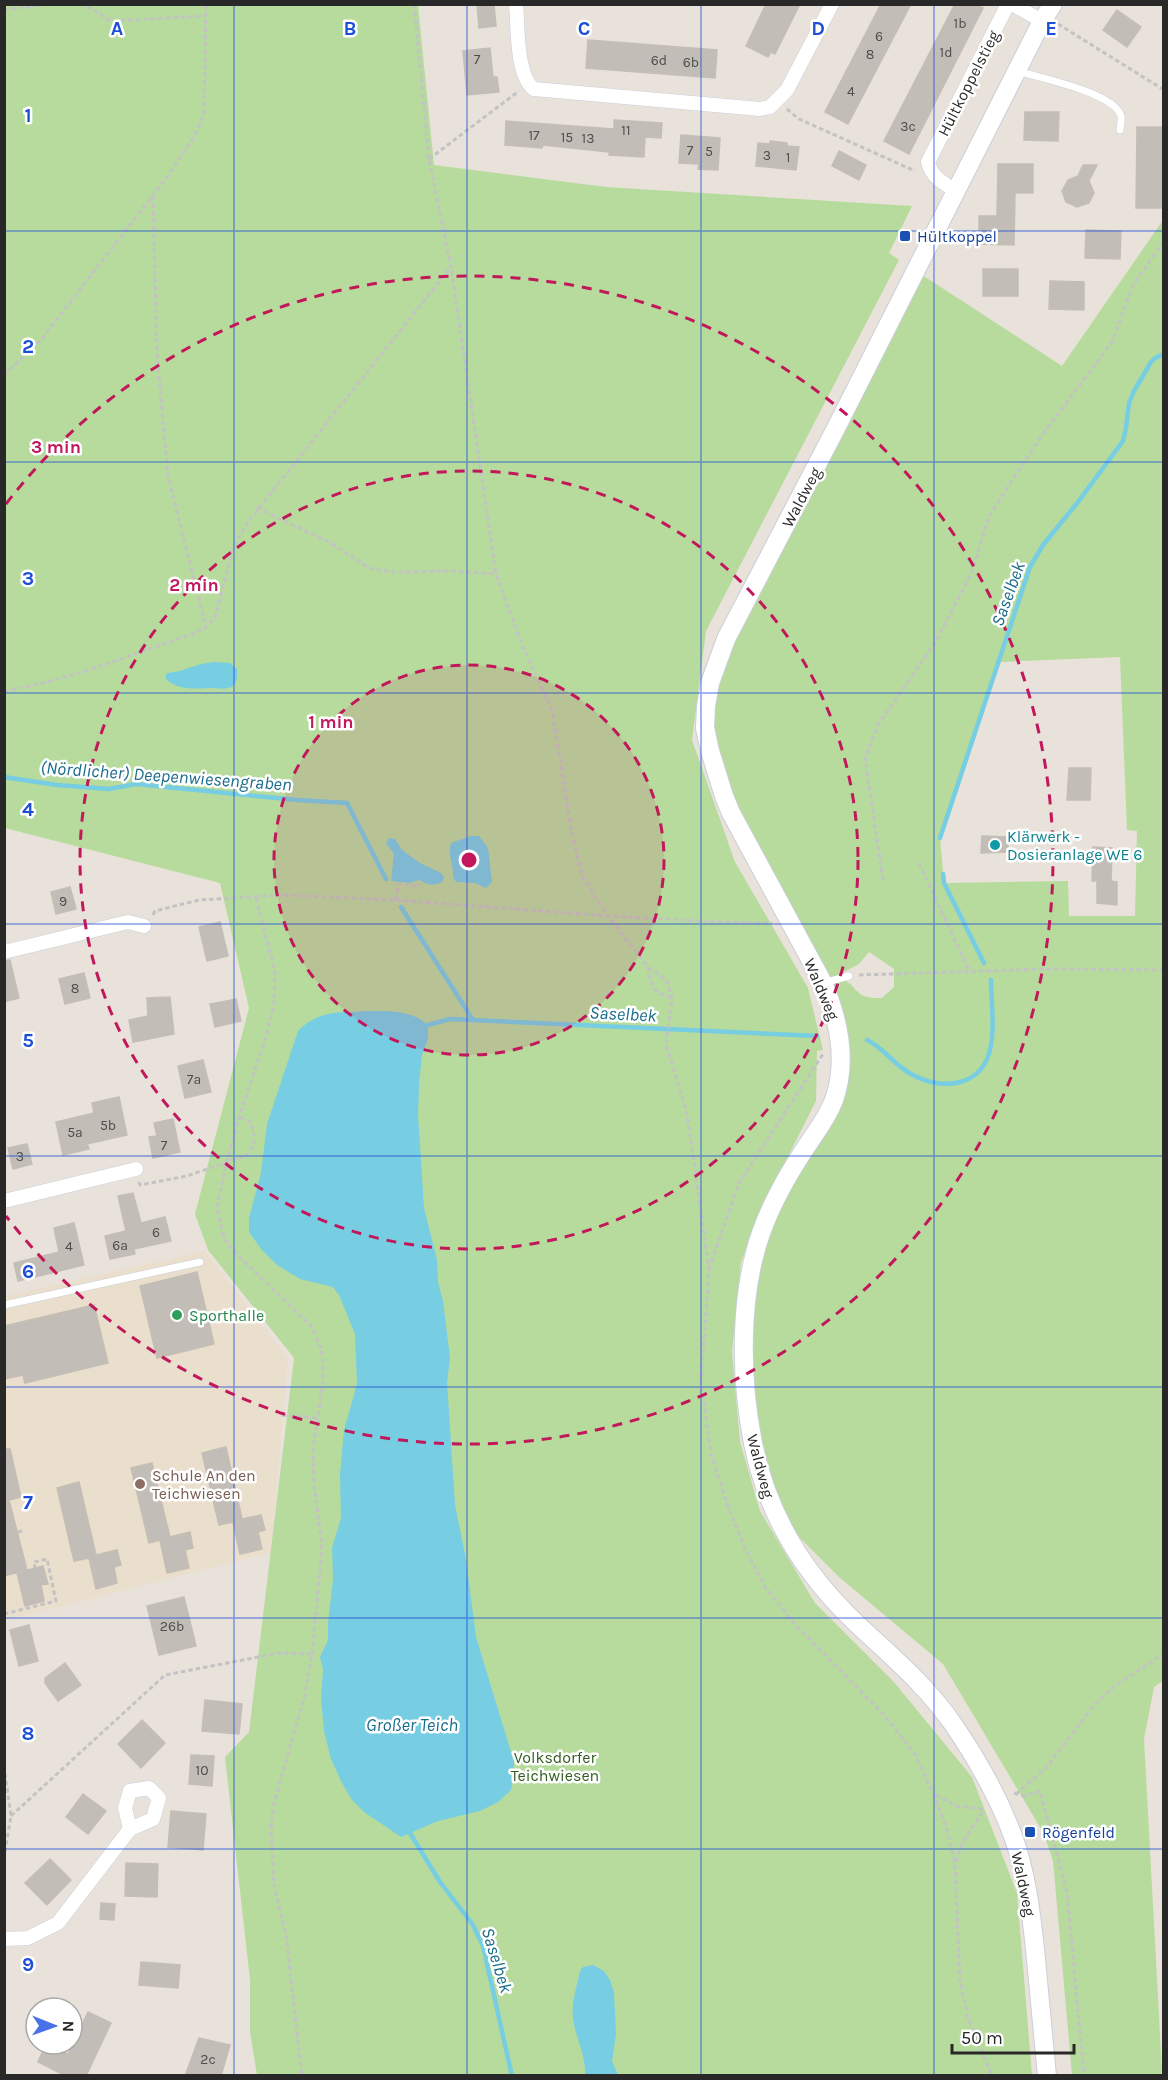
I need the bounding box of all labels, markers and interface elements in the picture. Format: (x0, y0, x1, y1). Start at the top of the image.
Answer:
house number: 1b (954, 15, 966, 32)
text: A (111, 17, 124, 40)
text: B (344, 17, 356, 40)
text: C (578, 17, 590, 40)
text: D (811, 17, 825, 40)
text: E (1045, 17, 1057, 40)
street label: Hültkoppelstieg (934, 27, 1003, 139)
house number: 6 (875, 28, 883, 45)
house number: 1d (940, 44, 952, 61)
house number: 8 (866, 46, 874, 63)
house number: 7 (474, 51, 481, 68)
house number: 6d (651, 52, 667, 69)
house number: 6b (683, 54, 699, 71)
house number: 4 (847, 83, 855, 100)
text: 1 (24, 104, 32, 127)
house number: 3c (900, 118, 916, 135)
house number: 11 (621, 122, 631, 139)
house number: 17 (528, 127, 540, 144)
house number: 15 (561, 129, 573, 146)
house number: 13 (582, 130, 594, 147)
house number: 7 (687, 142, 694, 159)
house number: 5 (705, 143, 713, 160)
house number: 3 (763, 147, 771, 164)
house number: 1 (786, 149, 790, 166)
place label: Hültkoppel (917, 227, 997, 246)
marker: Hültkoppel (898, 229, 912, 243)
text: 2 (22, 335, 34, 358)
text: 3 min (31, 436, 81, 458)
street label: Waldweg (778, 464, 825, 531)
water label: Saselbek (986, 558, 1030, 629)
text: 3 (22, 567, 34, 590)
text: 2 min (169, 574, 219, 596)
text: 1 min (308, 711, 354, 733)
water label: (Nördlicher) Deepenwiesengraben (40, 756, 292, 796)
text: 4 (22, 798, 34, 821)
place label: Klärwerk - Dosieranlage WE 6 (1007, 827, 1143, 864)
marker: Klärwerk - Dosieranlage WE 6 (988, 838, 1002, 852)
centre of rings (459, 850, 479, 870)
house number: 9 (59, 893, 67, 910)
street label: Waldweg (800, 955, 843, 1023)
house number: 8 (71, 980, 79, 997)
water label: Saselbek (589, 1001, 658, 1027)
text: 5 (22, 1029, 34, 1052)
house number: 7a (187, 1071, 201, 1088)
house number: 5b (100, 1117, 116, 1134)
house number: 5a (67, 1124, 83, 1141)
house number: 7 (161, 1137, 168, 1154)
house number: 3 (16, 1148, 24, 1165)
house number: 6 (152, 1224, 160, 1241)
house number: 6a (112, 1237, 128, 1254)
house number: 4 (65, 1238, 73, 1255)
text: 6 (22, 1260, 34, 1283)
place label: Sporthalle (189, 1306, 264, 1325)
marker: Sporthalle (170, 1308, 184, 1322)
street label: Waldweg (743, 1432, 778, 1500)
place label: Schule An den Teichwiesen (152, 1466, 256, 1503)
marker: Schule An den Teichwiesen (133, 1477, 147, 1491)
text: 7 (23, 1491, 33, 1514)
house number: 26b (160, 1618, 184, 1635)
water label: Großer Teich (366, 1714, 458, 1736)
text: 8 (22, 1722, 34, 1745)
park label: Volksdorfer Teichwiesen (511, 1748, 599, 1785)
house number: 10 (196, 1762, 208, 1779)
place label: Rögenfeld (1042, 1823, 1115, 1842)
marker: Rögenfeld (1023, 1825, 1037, 1839)
street label: Waldweg (1007, 1850, 1040, 1918)
water label: Saselbek (477, 1925, 518, 1996)
text: 9 (22, 1953, 34, 1976)
north arrow (24, 1996, 84, 2056)
scale bar (952, 2017, 1074, 2055)
text: N (59, 2020, 78, 2032)
text: 50 m (961, 2027, 1003, 2049)
house number: 2c (200, 2051, 216, 2068)

